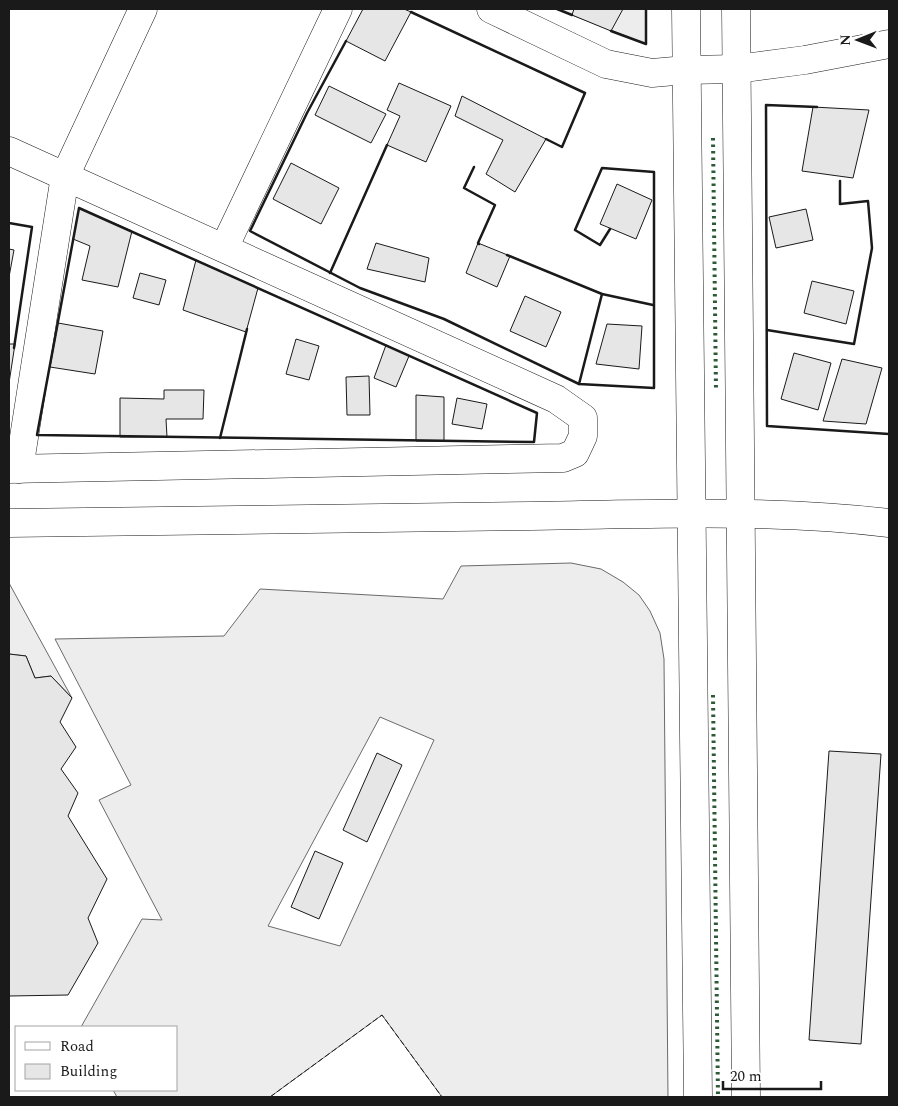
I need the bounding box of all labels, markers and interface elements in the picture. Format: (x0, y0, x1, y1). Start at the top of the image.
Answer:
north arrow (833, 15, 883, 65)
text: N (835, 34, 856, 46)
legend (15, 1026, 178, 1091)
text: Road (60, 1035, 94, 1058)
scale bar (723, 1058, 820, 1090)
text: Building (60, 1060, 117, 1083)
text: 20 m (730, 1065, 762, 1088)

